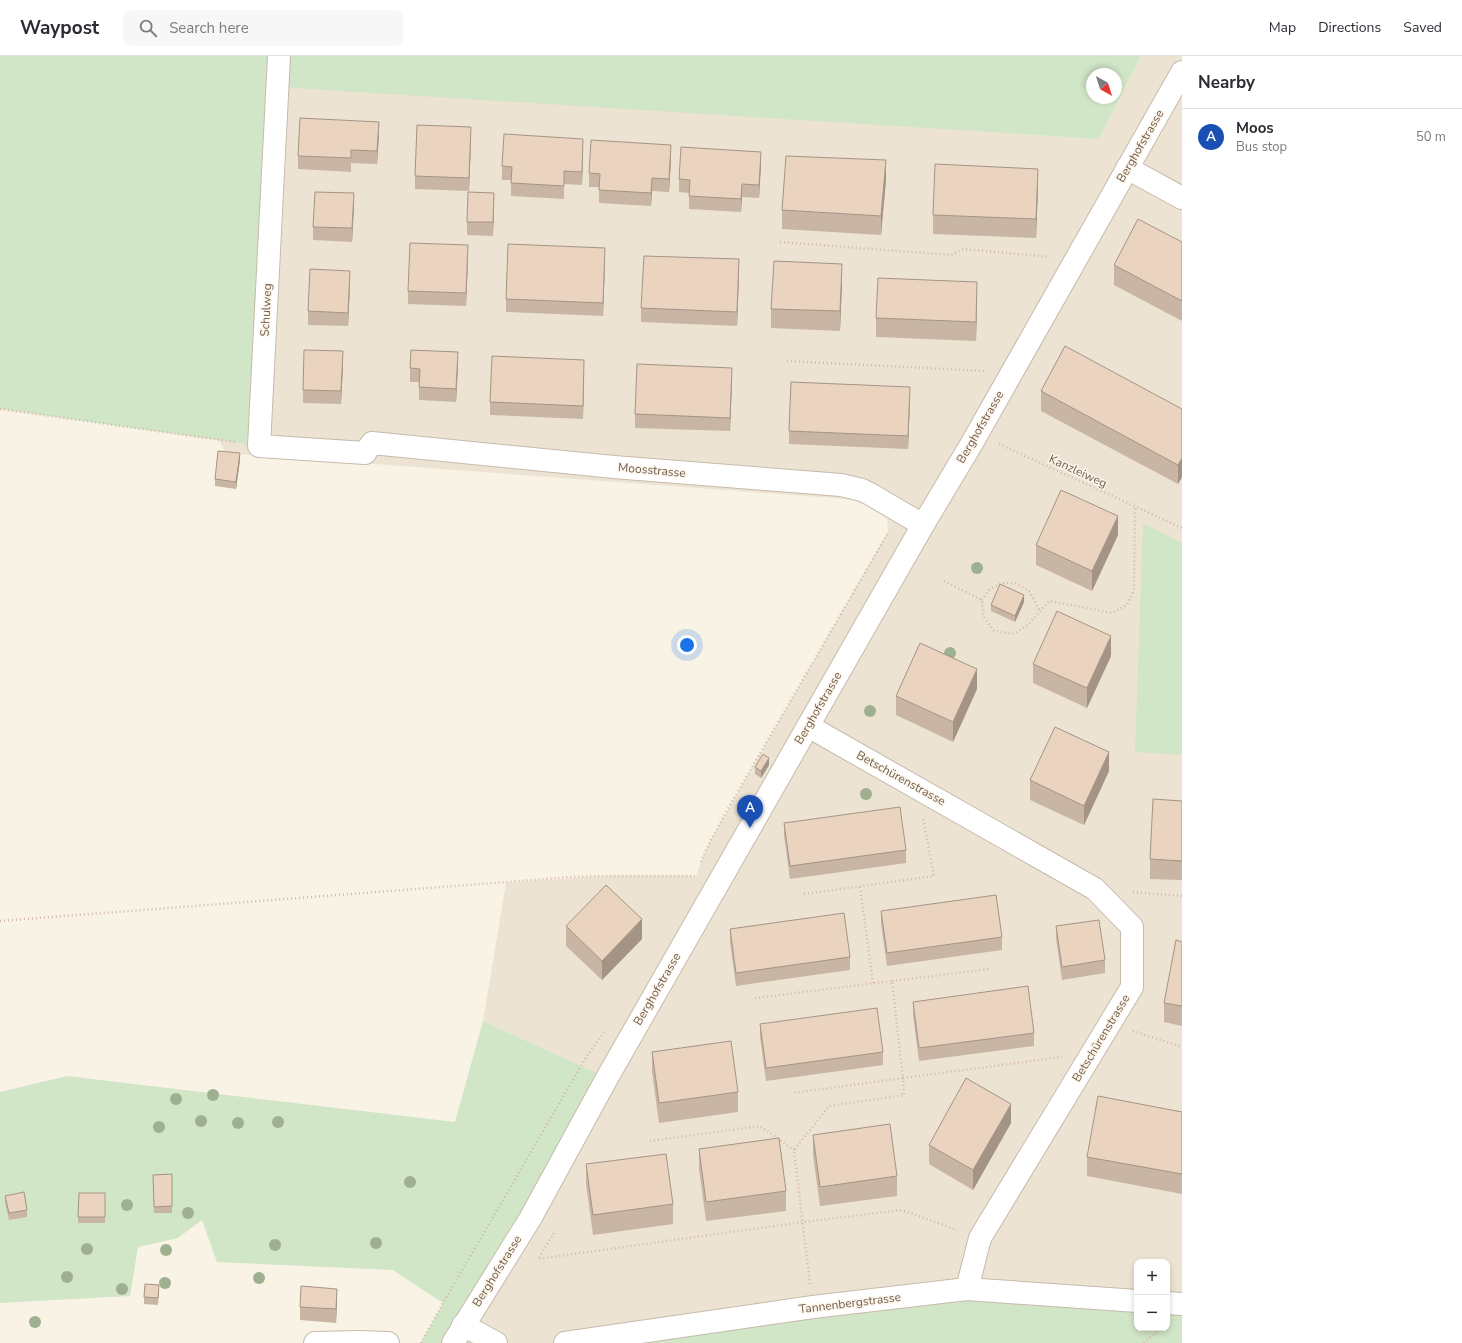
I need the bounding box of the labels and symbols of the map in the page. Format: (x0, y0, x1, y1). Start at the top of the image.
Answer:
north arrow (1086, 68, 1122, 104)
street label: Berghofstrasse (1113, 107, 1167, 185)
street label: Schulweg (257, 283, 275, 337)
street label: Berghofstrasse (953, 388, 1007, 466)
street label: Kanzleiweg (1046, 451, 1110, 491)
street label: Moosstrasse (618, 459, 686, 481)
your location (677, 635, 697, 655)
street label: Berghofstrasse (791, 669, 845, 747)
street label: Betschürenstrasse (854, 747, 948, 809)
pin: A (737, 795, 763, 828)
street label: Berghofstrasse (630, 950, 684, 1028)
street label: Betschürenstrasse (1069, 991, 1133, 1085)
street label: Berghofstrasse (469, 1232, 525, 1310)
street label: Tannenbergstrasse (798, 1289, 902, 1317)

